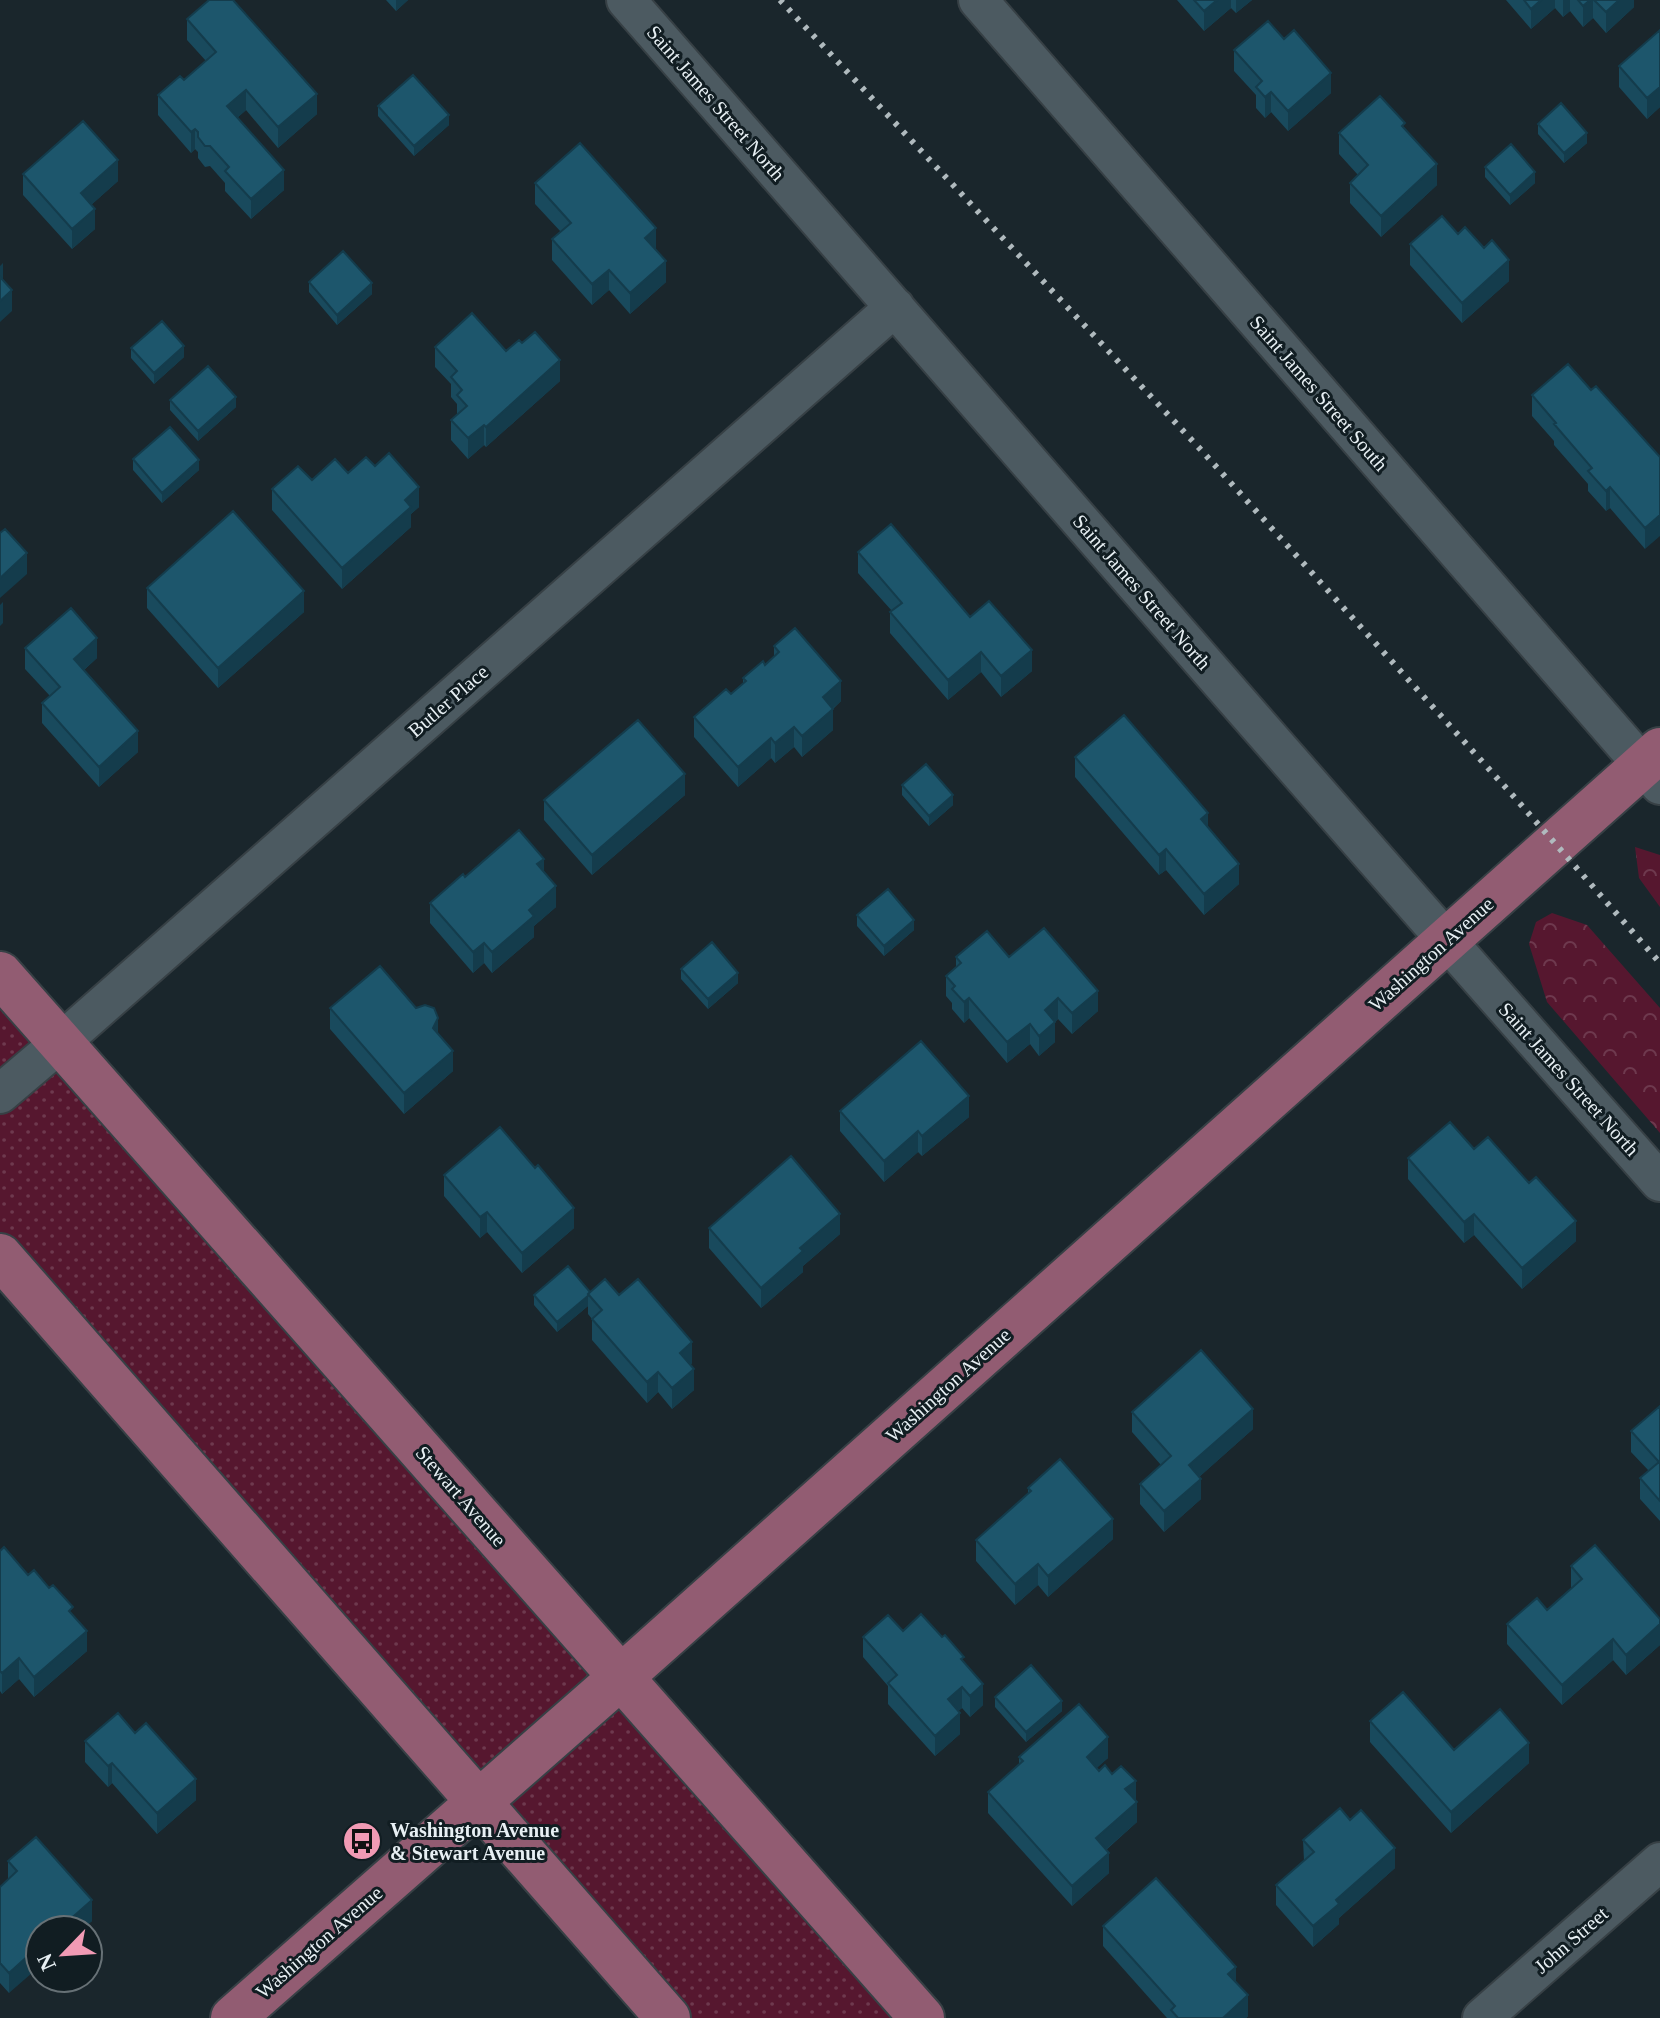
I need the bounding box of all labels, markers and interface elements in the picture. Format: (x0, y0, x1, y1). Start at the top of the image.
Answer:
street label: Saint James Street North (643, 21, 789, 185)
street label: Saint James Street South (1246, 311, 1392, 475)
street label: Saint James Street North (1069, 510, 1215, 674)
street label: Butler Place (404, 660, 492, 742)
street label: Washington Avenue (1364, 892, 1498, 1016)
street label: Saint James Street North (1494, 998, 1644, 1160)
street label: Washington Avenue (881, 1323, 1015, 1447)
street label: Stewart Avenue (411, 1441, 511, 1551)
place label: Washington Avenue & Stewart Avenue (390, 1819, 559, 1864)
bus stop icon: Washington Avenue & Stewart Avenue (341, 1820, 383, 1862)
street label: Washington Avenue (252, 1881, 387, 2003)
street label: John Street (1530, 1902, 1612, 1978)
north arrow (24, 1914, 104, 1994)
text: N (32, 1950, 61, 1975)

